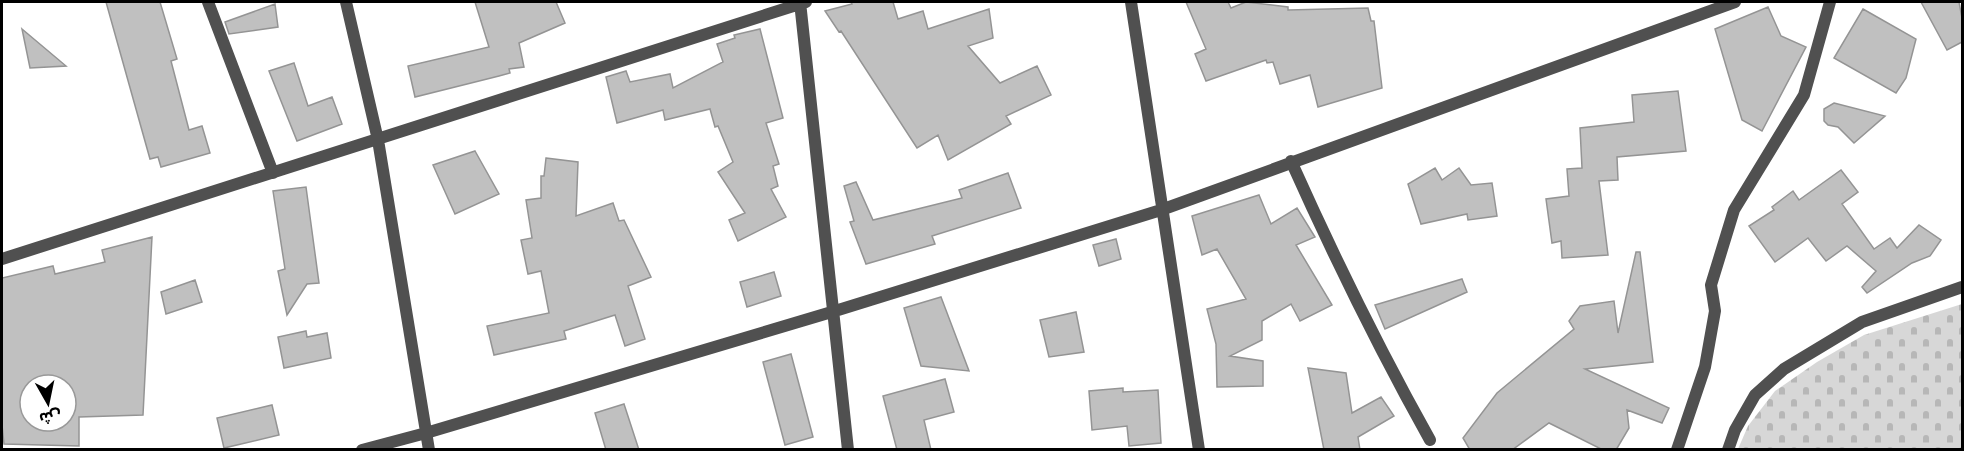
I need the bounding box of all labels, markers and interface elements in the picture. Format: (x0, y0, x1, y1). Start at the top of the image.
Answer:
north arrow (18, 373, 78, 433)
text: ش (38, 406, 63, 429)

